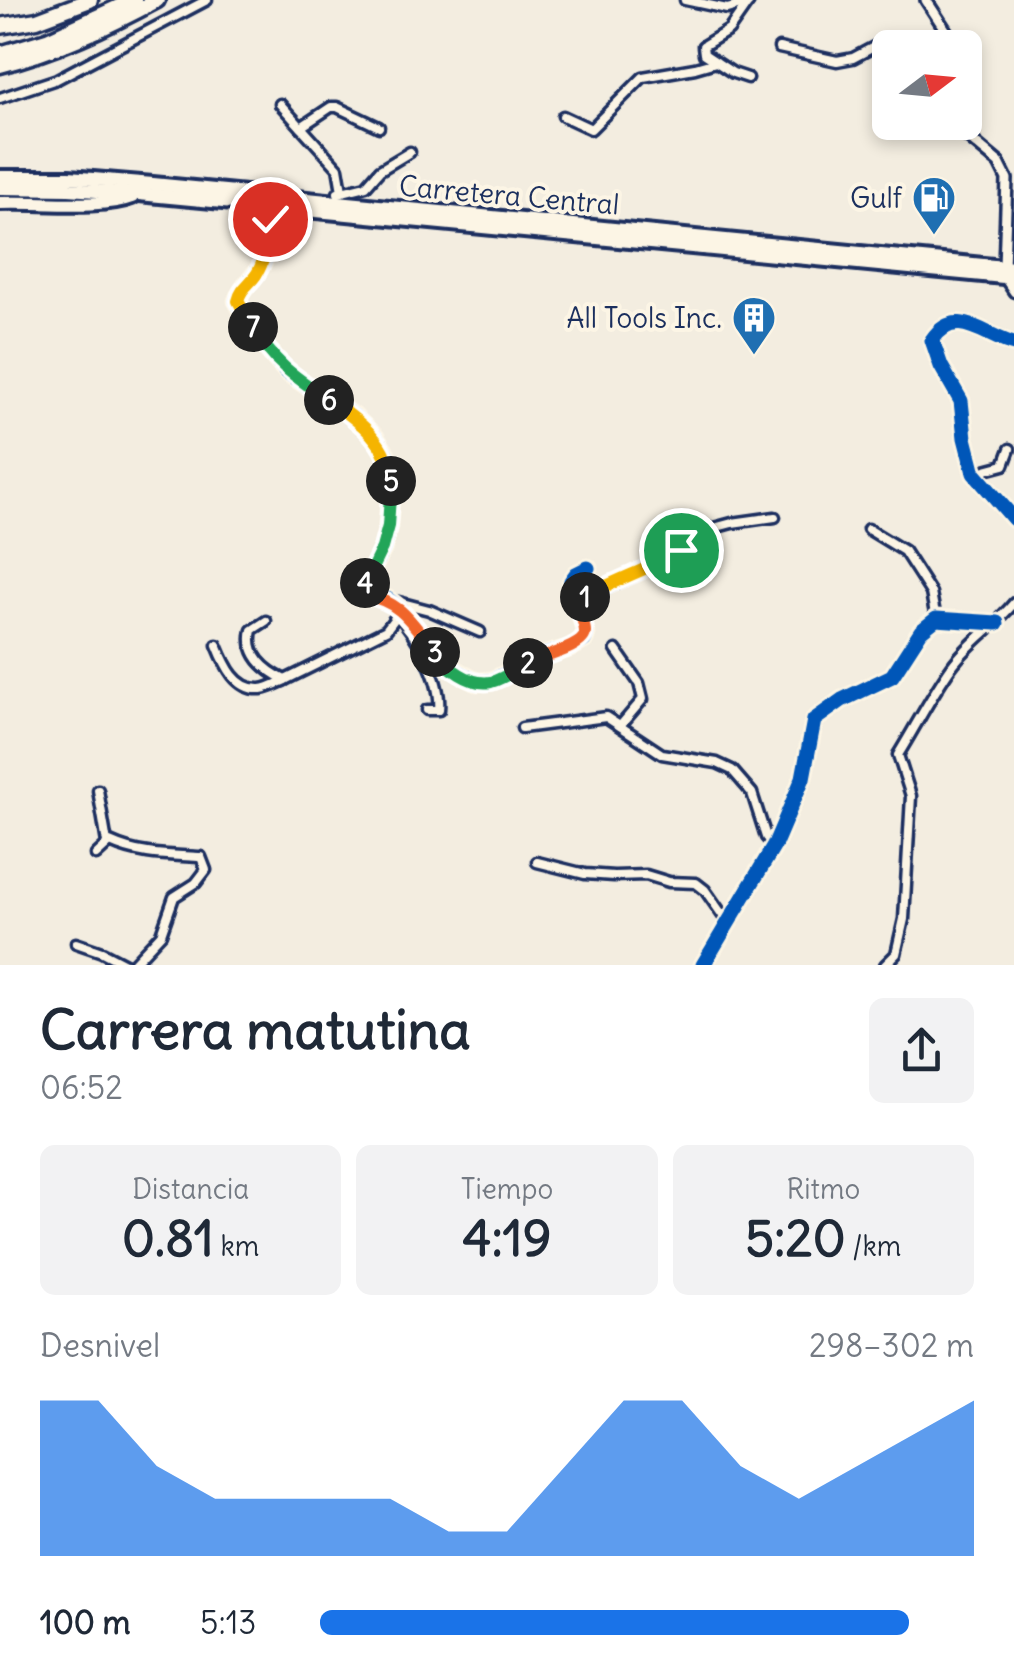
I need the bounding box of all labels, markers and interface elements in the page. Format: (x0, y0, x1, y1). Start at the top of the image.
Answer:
north arrow (872, 30, 982, 140)
map controls (872, 30, 982, 140)
street label: Carretera Central (397, 167, 621, 223)
fuel station icon: Gulf (911, 175, 957, 236)
pin (228, 177, 313, 262)
place label: Gulf (850, 180, 903, 216)
icon: check (243, 192, 298, 247)
building icon: All Tools Inc. (731, 295, 777, 356)
place label: All Tools Inc. (567, 300, 722, 336)
pin: 7 (228, 302, 278, 352)
text: 7 (246, 309, 260, 345)
pin: 6 (304, 375, 354, 425)
text: 6 (321, 382, 337, 418)
pin: 5 (366, 456, 416, 506)
text: 5 (383, 463, 399, 499)
pin (639, 508, 724, 593)
icon: arrive (654, 523, 709, 578)
pin: 4 (340, 558, 390, 608)
text: 4 (357, 565, 373, 601)
pin: 1 (560, 572, 610, 622)
text: 1 (579, 579, 591, 615)
pin: 3 (410, 627, 460, 677)
text: 3 (427, 634, 443, 670)
pin: 2 (503, 638, 553, 688)
text: 2 (520, 645, 536, 681)
text: Carrera matutina (40, 995, 471, 1064)
button: share (869, 998, 974, 1103)
text: 06:52 (40, 1067, 123, 1108)
text: Distancia (132, 1171, 249, 1207)
text: Tiempo (461, 1171, 553, 1207)
text: Ritmo (786, 1171, 860, 1207)
text: 0.81 (122, 1207, 214, 1270)
text: 4:19 (463, 1207, 551, 1270)
text: 5:20 (745, 1207, 846, 1270)
text: km (214, 1228, 259, 1264)
text: /km (846, 1228, 901, 1264)
text: Desnivel (40, 1325, 160, 1366)
text: 298–302 m (809, 1325, 974, 1366)
text: 100 m (40, 1602, 131, 1643)
text: 5:13 (200, 1602, 257, 1643)

